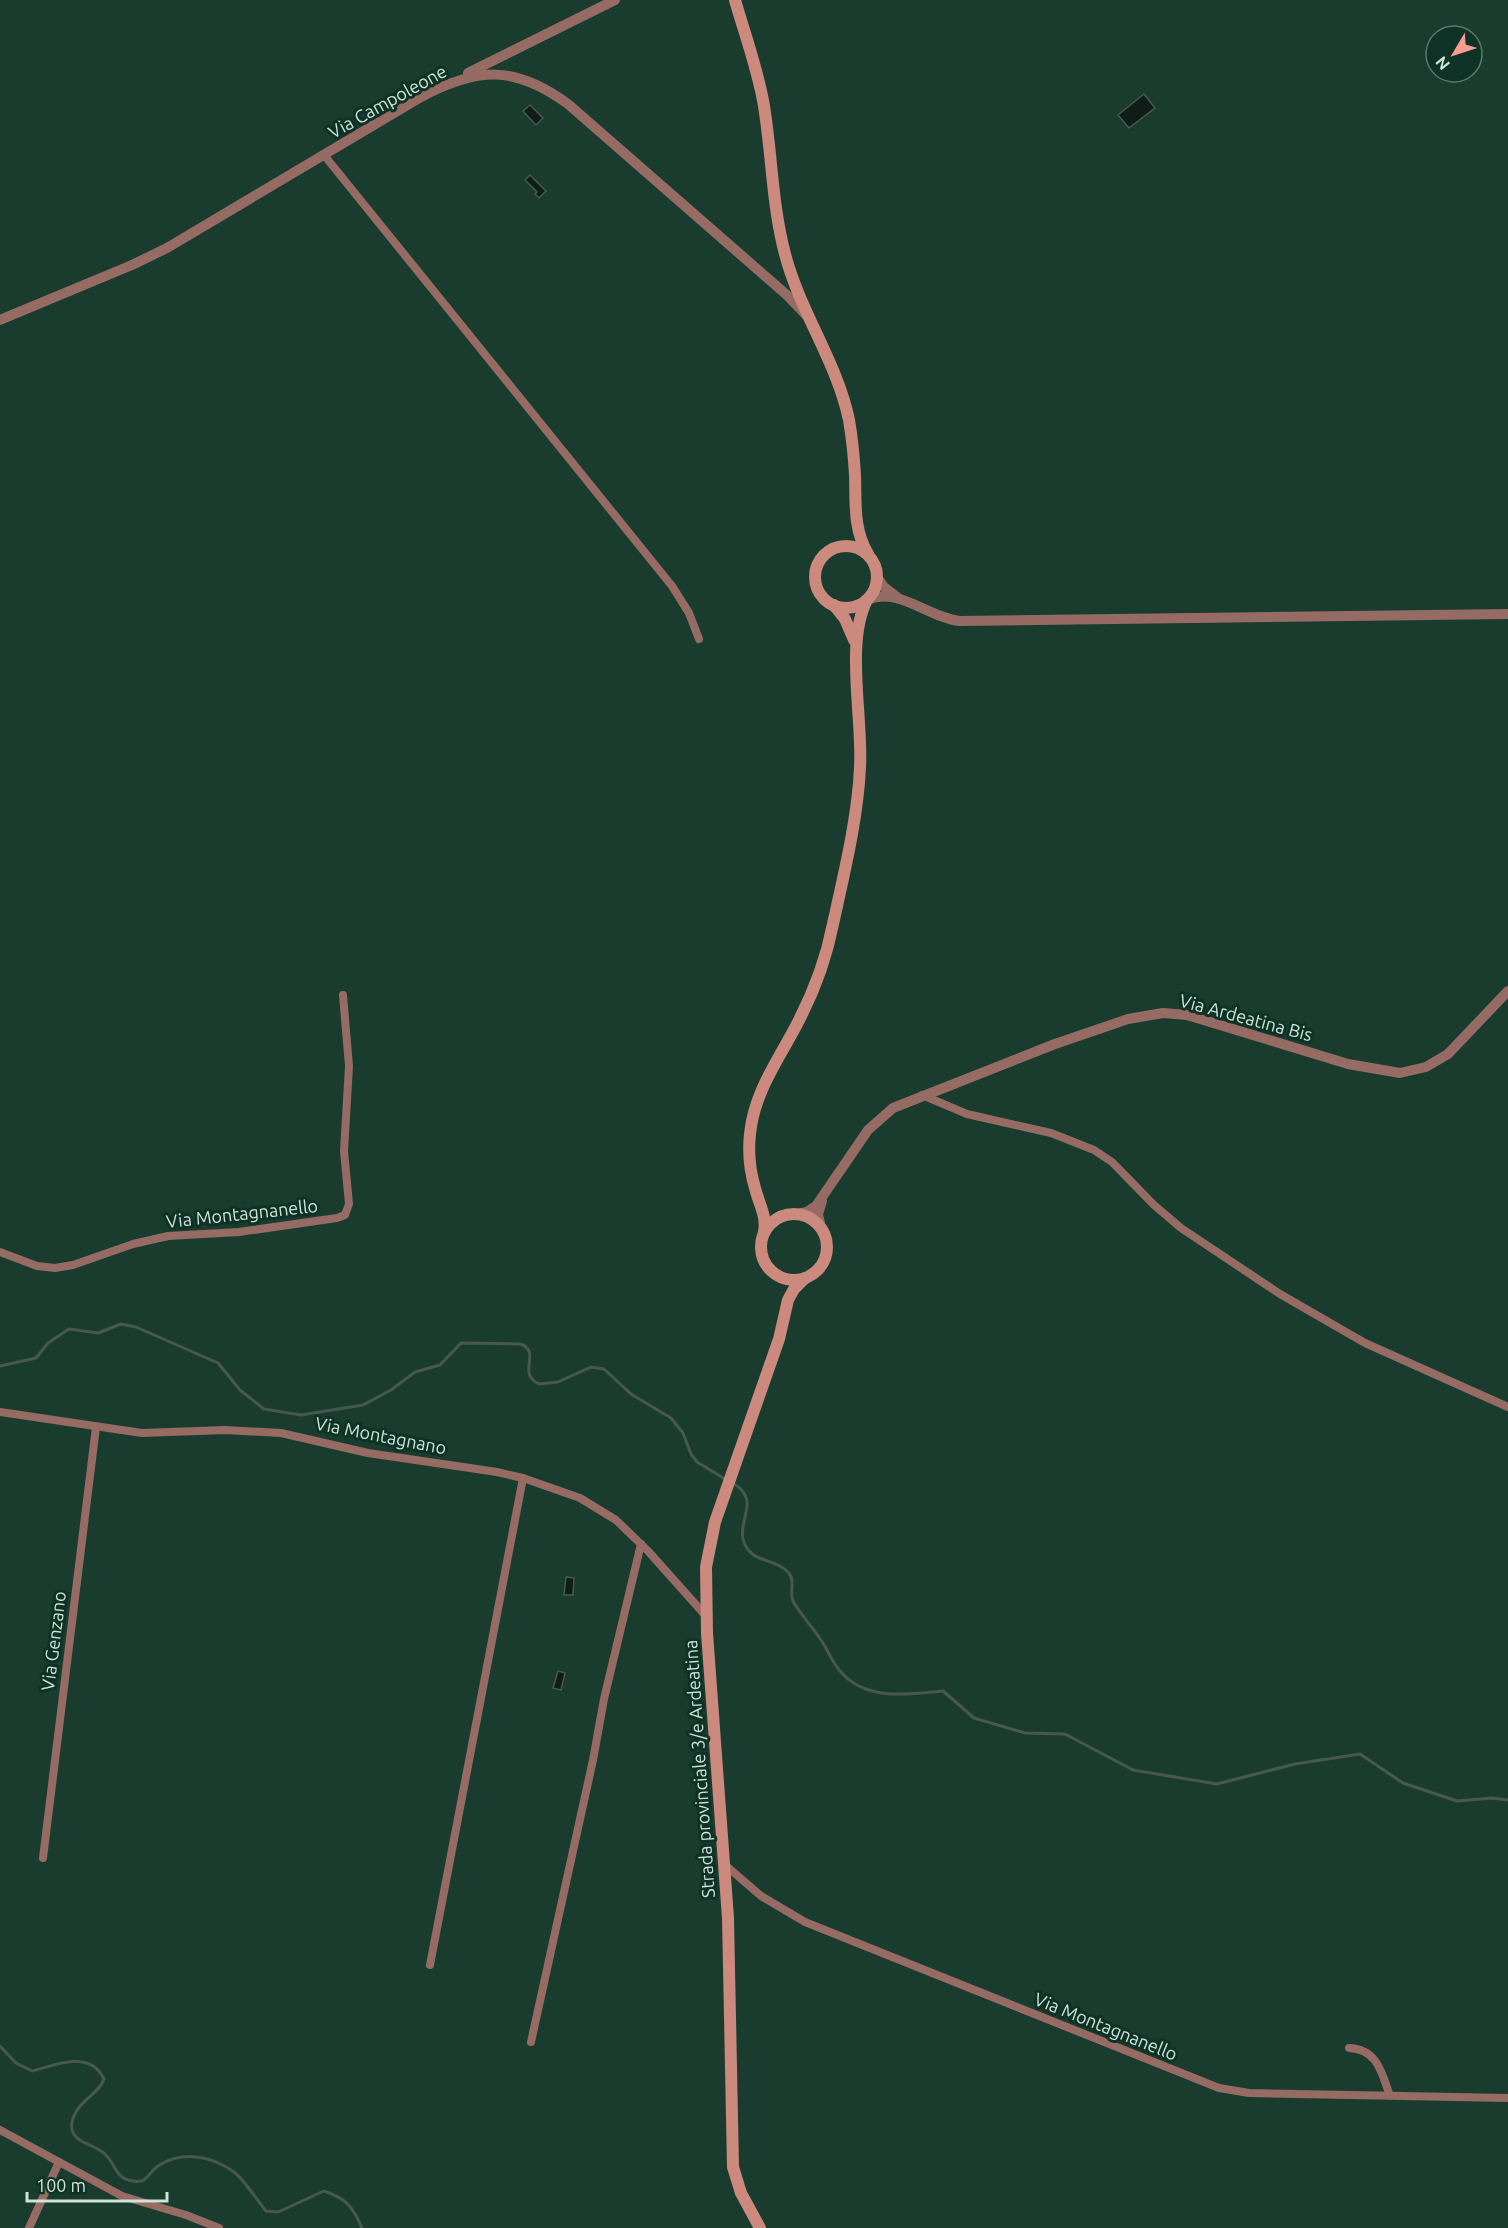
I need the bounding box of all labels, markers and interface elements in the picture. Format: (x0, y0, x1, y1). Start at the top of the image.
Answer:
north arrow (1424, 24, 1484, 84)
text: N (1432, 53, 1453, 74)
street label: Via Campoleone (324, 60, 450, 142)
street label: Via Ardeatina Bis (1177, 990, 1315, 1044)
street label: Via Montagnanello (165, 1195, 319, 1231)
street label: Via Montagnano (314, 1412, 448, 1458)
street label: Via Genzano (37, 1590, 69, 1692)
street label: Strada provinciale 3/e Ardeatina (680, 1639, 718, 1899)
street label: Via Montagnanello (1032, 1988, 1180, 2064)
scale bar (27, 2165, 166, 2203)
text: 100 m (36, 2175, 86, 2195)

